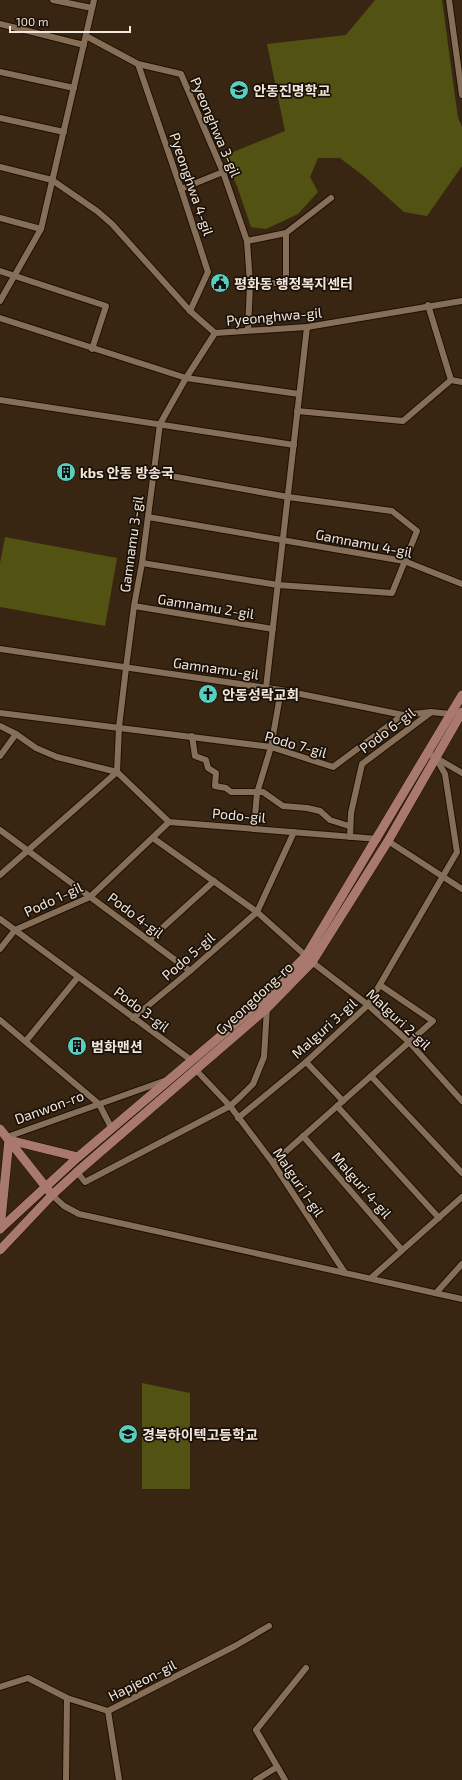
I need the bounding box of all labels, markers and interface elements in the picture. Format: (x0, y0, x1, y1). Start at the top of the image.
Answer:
scale bar (10, 8, 130, 34)
text: 100 m (16, 14, 48, 28)
street label: Pyeonghwa 3-gil (187, 74, 245, 180)
school or university icon: 안동진명학교 (228, 79, 250, 101)
place label: 안동진명학교 (253, 82, 330, 99)
street label: Pyeonghwa 4-gil (166, 130, 218, 239)
public building icon: 평화동 행정복지센터 (209, 272, 231, 294)
place label: 평화동 행정복지센터 (234, 275, 353, 292)
street label: Pyeonghwa-gil (225, 303, 323, 329)
building icon: kbs 안동 방송국 (55, 461, 77, 483)
place label: kbs 안동 방송국 (80, 464, 174, 481)
street label: Gamnamu 3-gil (116, 494, 146, 593)
street label: Gamnamu 4-gil (314, 525, 415, 561)
street label: Gamnamu 2-gil (157, 590, 256, 622)
street label: Gamnamu-gil (172, 654, 261, 683)
church icon: 안동성락교회 (197, 683, 219, 705)
place label: 안동성락교회 (222, 686, 299, 703)
street label: Podo 6-gil (356, 703, 419, 756)
street label: Podo 7-gil (263, 727, 330, 761)
street label: Podo-gil (211, 804, 267, 826)
street label: Podo 1-gil (21, 878, 86, 920)
street label: Podo 4-gil (105, 888, 168, 942)
street label: Podo 5-gil (158, 928, 219, 984)
street label: Gyeongdong-ro (212, 958, 296, 1038)
street label: Podo 3-gil (111, 983, 174, 1036)
street label: Malguri 2-gil (363, 985, 435, 1054)
street label: Malguri 3-gil (288, 994, 361, 1062)
building icon: 범화맨션 (66, 1035, 88, 1057)
place label: 범화맨션 (91, 1038, 143, 1055)
street label: Danwon-ro (12, 1087, 86, 1127)
street label: Malguri 1-gil (270, 1144, 329, 1220)
street label: Malguri 4-gil (329, 1148, 396, 1222)
school or university icon: 경북하이텍고등학교 (117, 1423, 139, 1445)
place label: 경북하이텍고등학교 (142, 1426, 258, 1443)
street label: Hapjeon-gil (105, 1655, 180, 1704)

